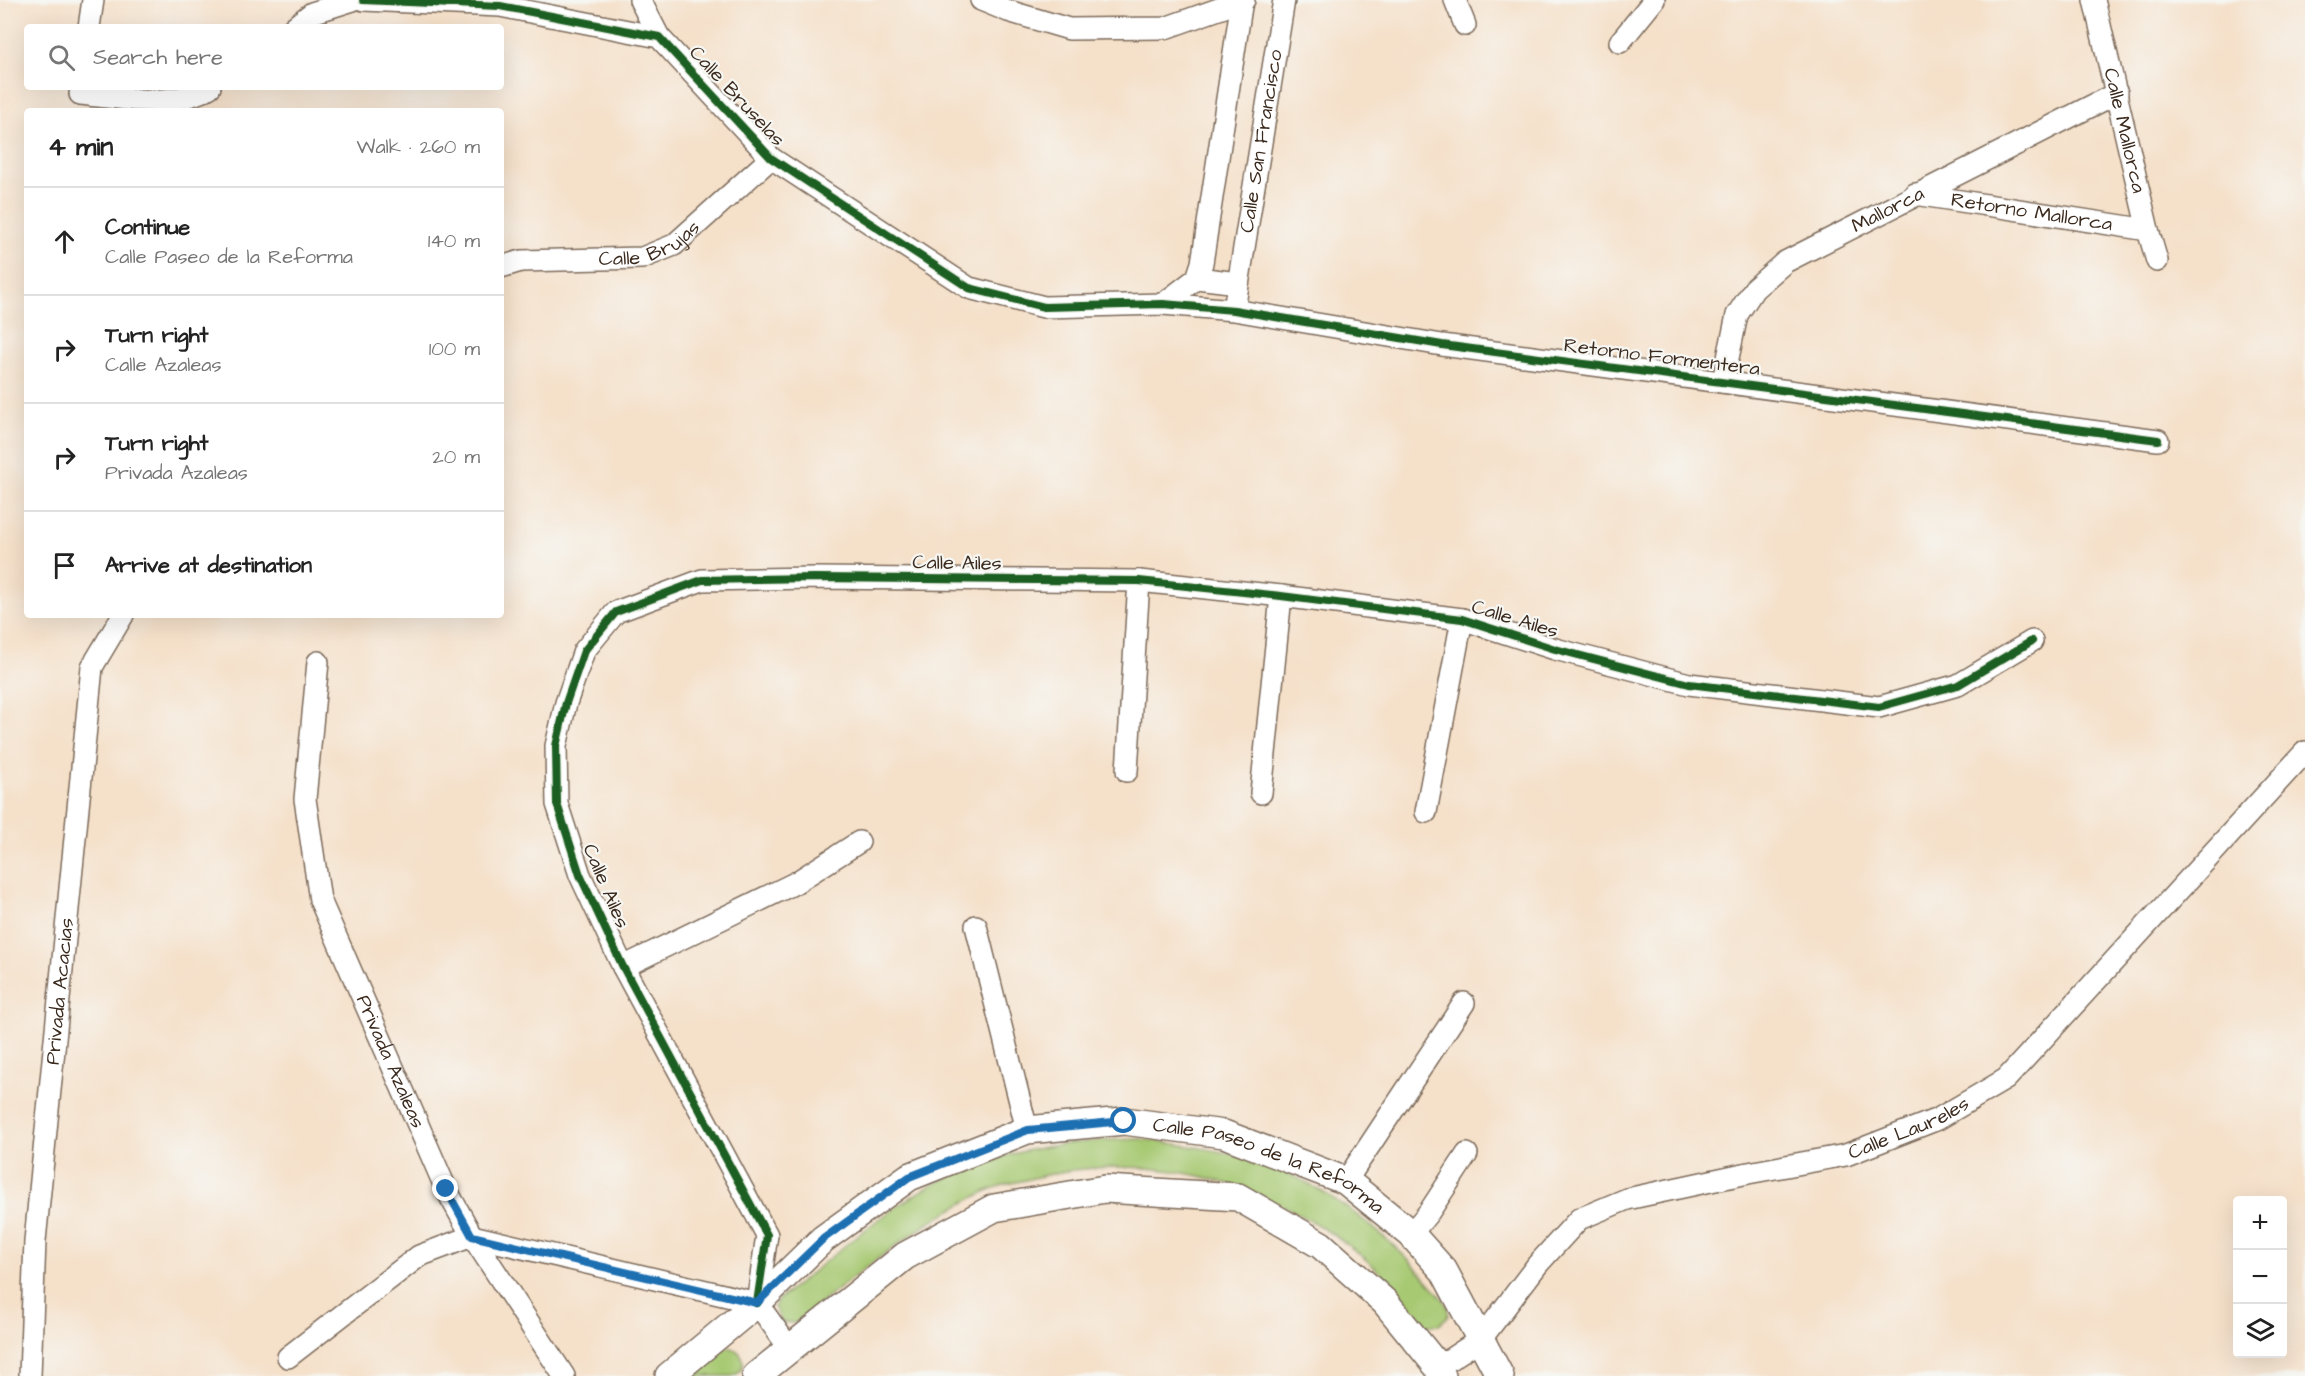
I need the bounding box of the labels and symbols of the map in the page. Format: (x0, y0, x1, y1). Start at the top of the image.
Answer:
street label: Calle Bruselas (683, 39, 791, 153)
street label: Calle San Francisco (1233, 47, 1290, 235)
street label: Calle Mallorca (2096, 65, 2153, 196)
street label: Mallorca (1847, 179, 1929, 240)
street label: Retorno Mallorca (1949, 186, 2114, 238)
street label: Calle Brujas (598, 214, 706, 273)
street label: Retorno Formentera (1562, 331, 1762, 383)
street label: Calle Ailes (912, 548, 1002, 578)
street label: Calle Ailes (1468, 593, 1562, 645)
street label: Calle Ailes (576, 839, 636, 933)
street label: Privada Acacias (39, 917, 81, 1066)
street label: Privada Azaleas (349, 990, 432, 1133)
street label: Calle Laureles (1844, 1090, 1975, 1167)
route start (1110, 1107, 1136, 1133)
street label: Calle Paseo de la Reforma (1151, 1111, 1390, 1221)
route end (432, 1175, 458, 1201)

